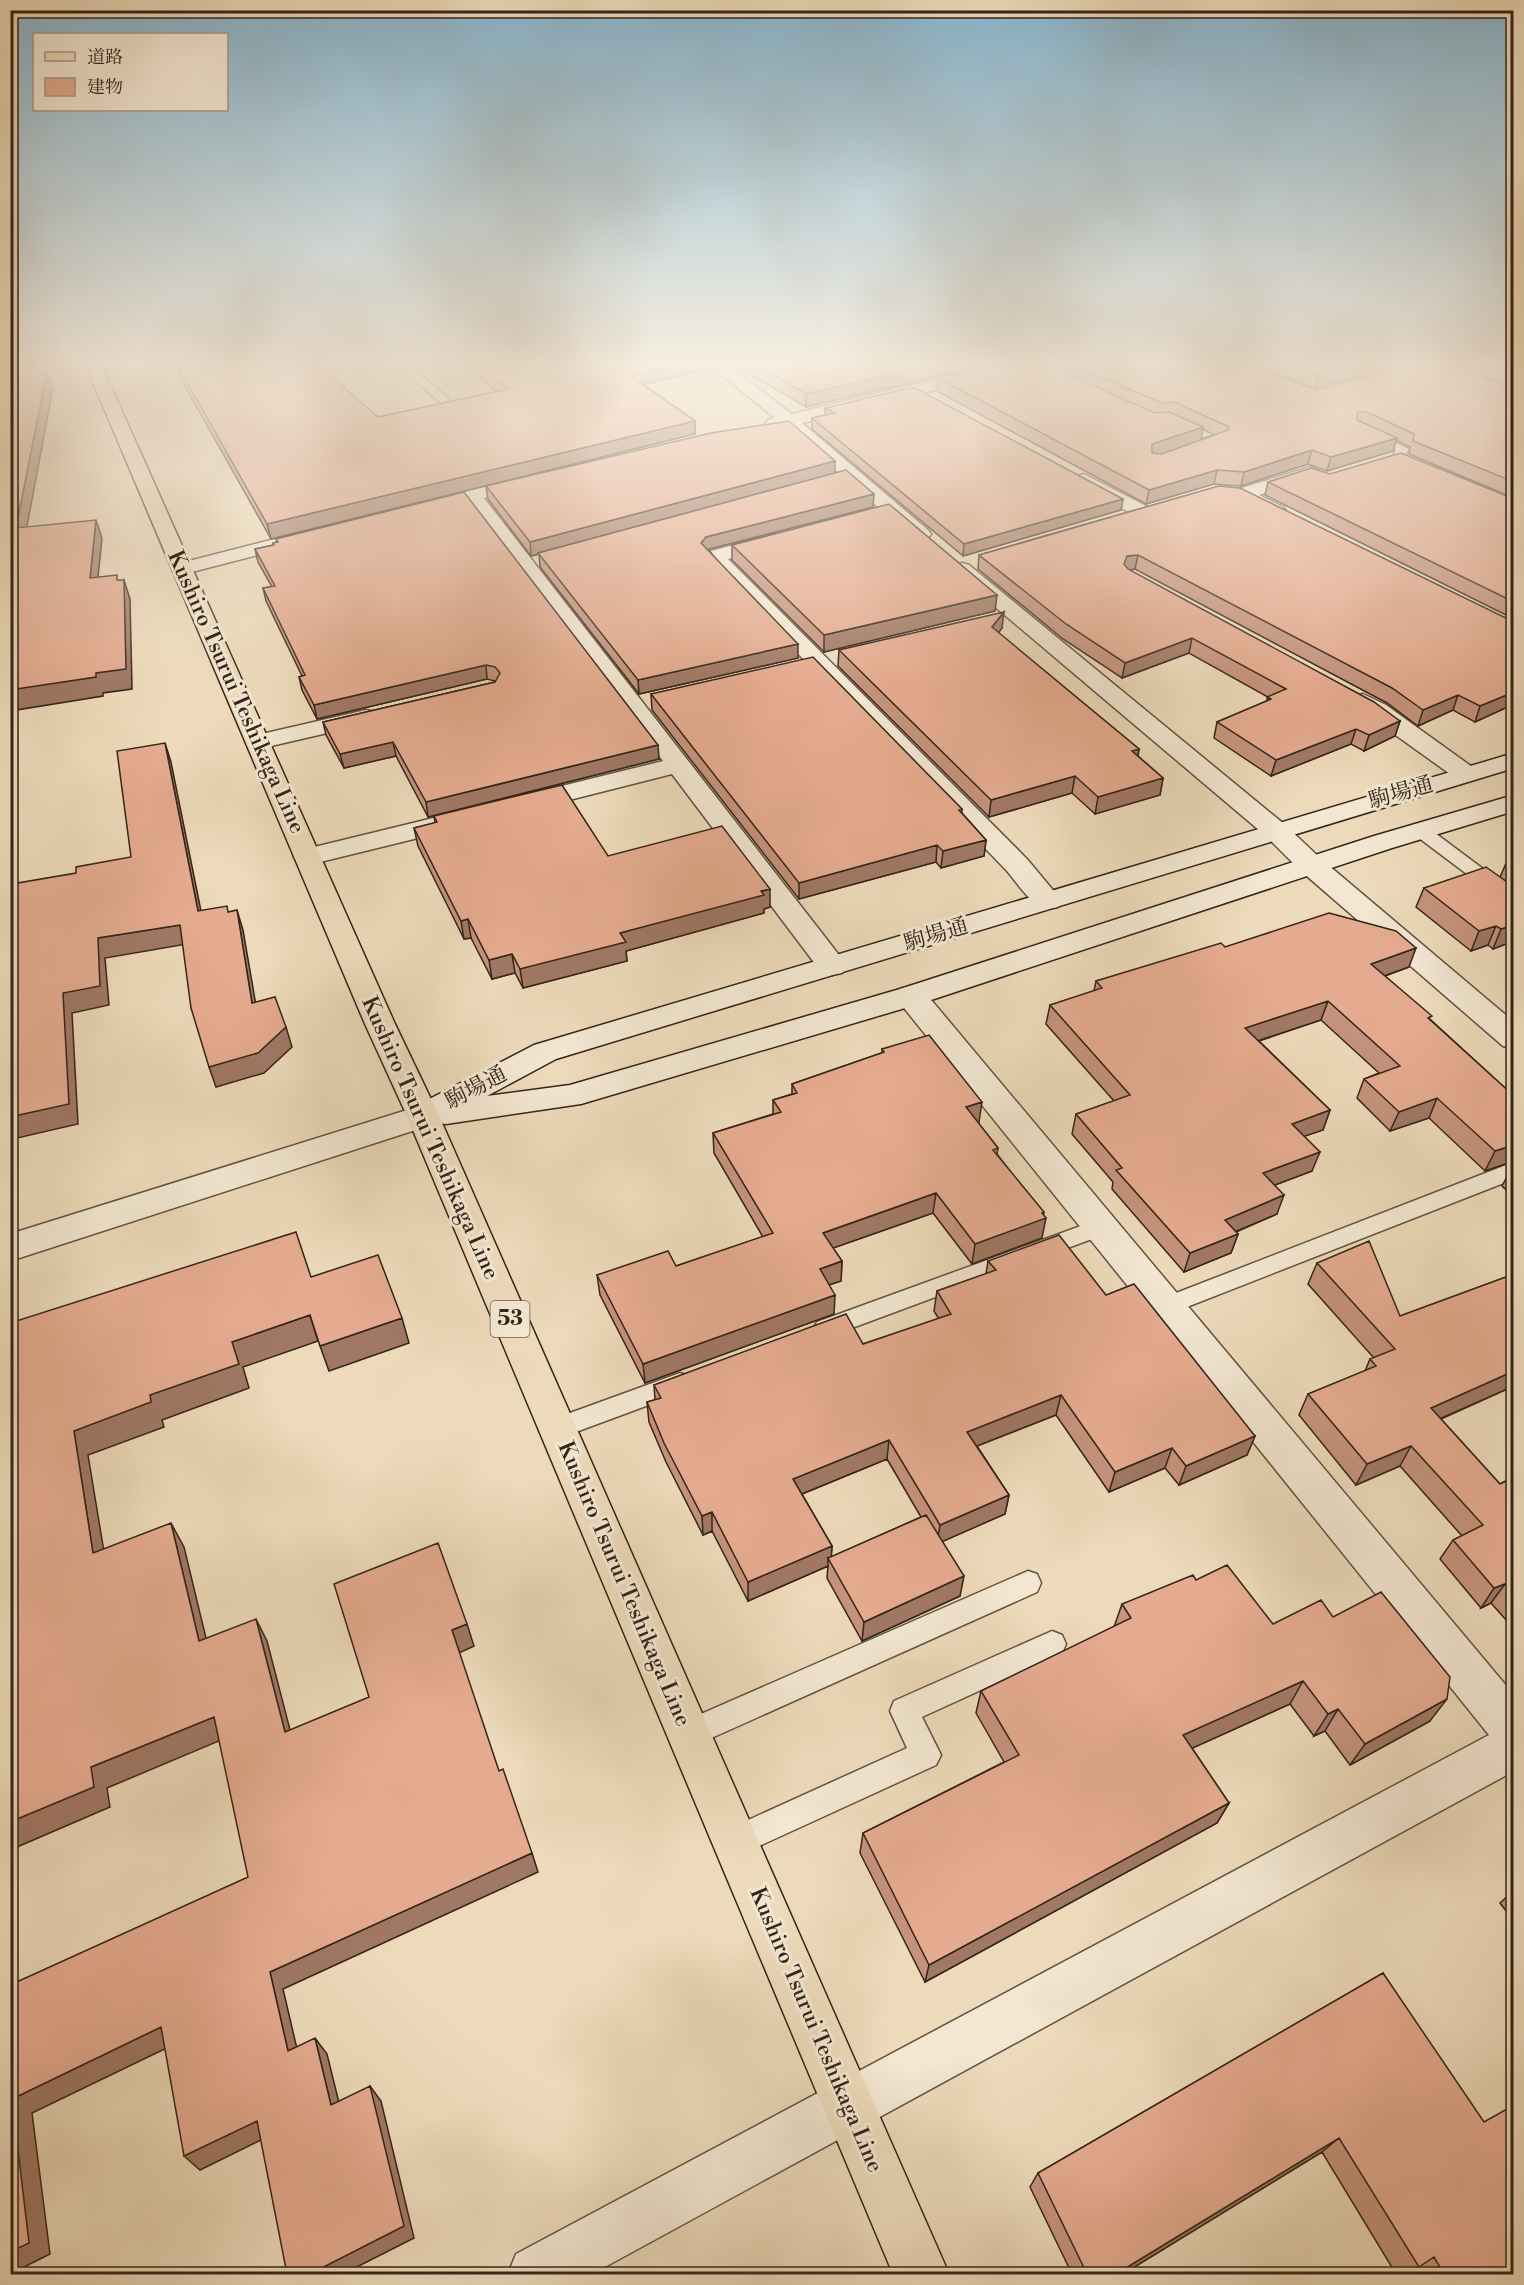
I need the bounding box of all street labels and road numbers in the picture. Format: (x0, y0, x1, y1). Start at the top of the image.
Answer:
street label: Kushiro Tsurui Teshikaga Line (161, 546, 311, 838)
street label: 駒場通 (1366, 771, 1436, 815)
street label: 駒場通 (900, 912, 972, 958)
street label: Kushiro Tsurui Teshikaga Line (355, 992, 505, 1284)
street label: 駒場通 (441, 1061, 511, 1115)
road number: 53 (490, 1301, 530, 1337)
street label: Kushiro Tsurui Teshikaga Line (552, 1437, 696, 1731)
street label: Kushiro Tsurui Teshikaga Line (744, 1883, 888, 2177)

